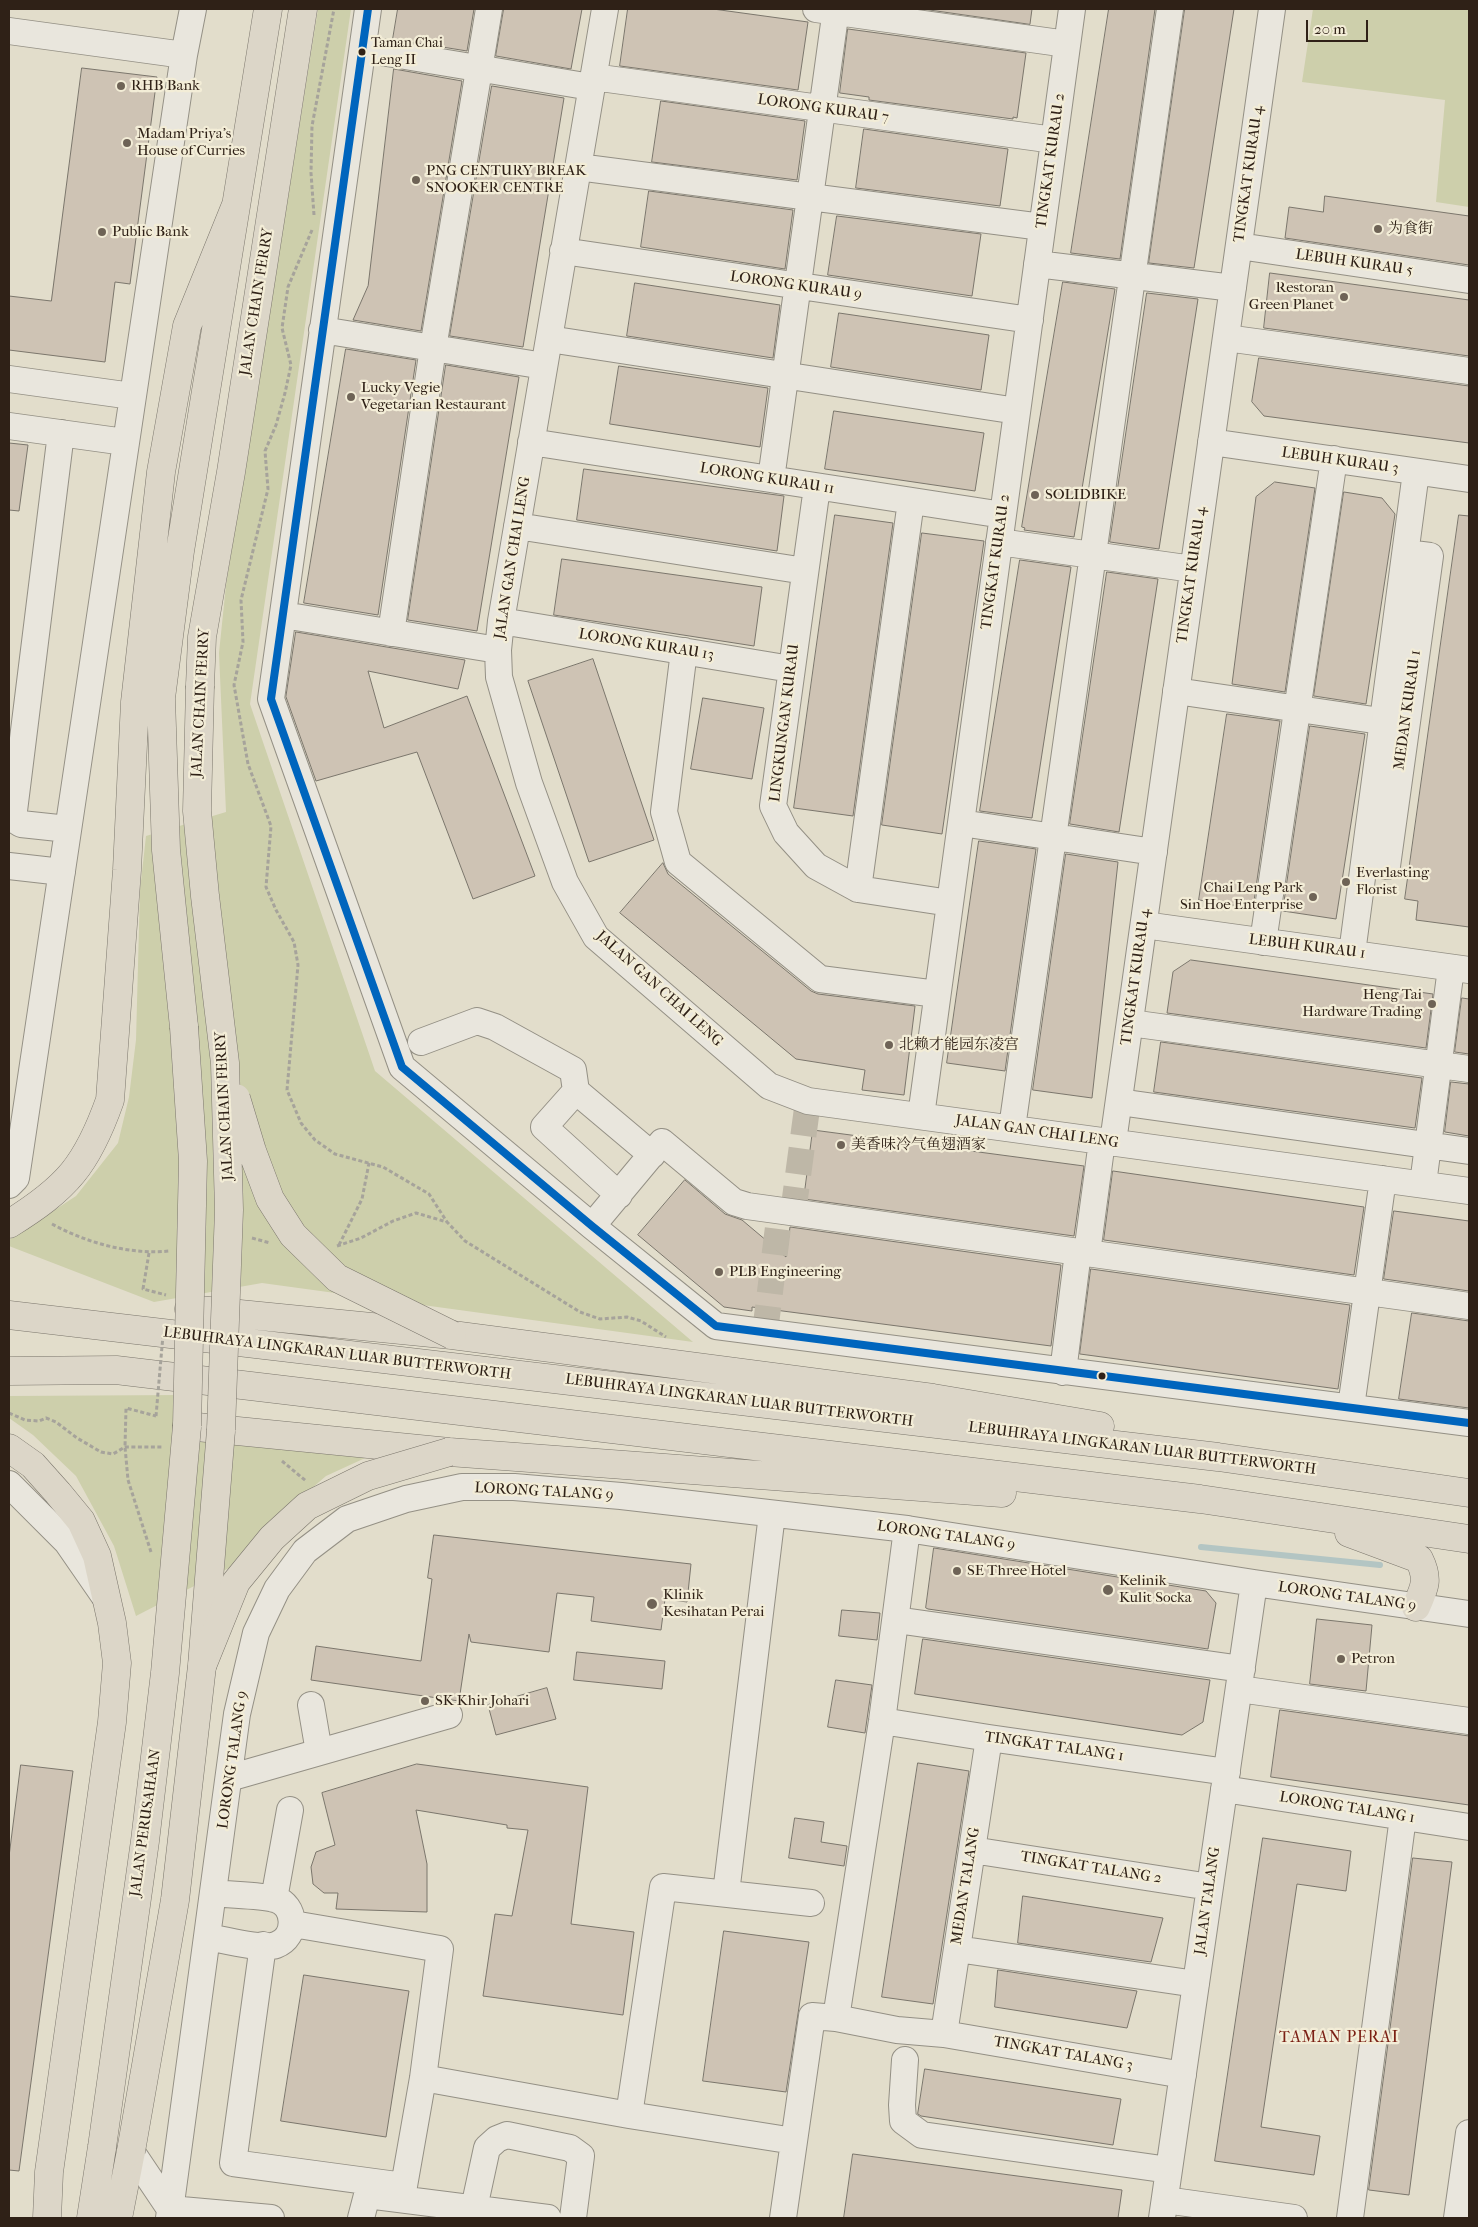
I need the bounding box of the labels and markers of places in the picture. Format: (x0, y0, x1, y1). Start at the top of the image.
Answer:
place label: Taman Chai Leng II (371, 36, 443, 68)
marker: Taman Chai Leng II (357, 47, 367, 57)
place label: RHB Bank (131, 77, 200, 95)
marker: RHB Bank (115, 80, 127, 92)
place label: Madam Priya's House of Curries (137, 125, 245, 160)
marker: Madam Priya's House of Curries (121, 137, 133, 149)
place label: PNG CENTURY BREAK SNOOKER CENTRE (426, 162, 586, 197)
marker: PNG CENTURY BREAK SNOOKER CENTRE (410, 174, 422, 186)
place label: 为食街 (1388, 220, 1433, 238)
place label: Public Bank (112, 223, 189, 241)
marker: 为食街 (1372, 223, 1384, 235)
marker: Public Bank (96, 226, 108, 238)
place label: Restoran Green Planet (1249, 279, 1334, 314)
marker: Restoran Green Planet (1338, 291, 1350, 303)
place label: Lucky Vegie Vegetarian Restaurant (361, 379, 506, 414)
marker: Lucky Vegie Vegetarian Restaurant (345, 391, 357, 403)
place label: SOLIDBIKE (1045, 486, 1126, 504)
marker: SOLIDBIKE (1029, 489, 1041, 501)
place label: Everlasting Florist (1356, 864, 1429, 899)
marker: Everlasting Florist (1340, 876, 1352, 888)
place label: Chai Leng Park Sin Hoe Enterprise (1180, 879, 1303, 914)
marker: Chai Leng Park Sin Hoe Enterprise (1307, 891, 1319, 903)
place label: Heng Tai Hardware Trading (1302, 986, 1422, 1021)
marker: Heng Tai Hardware Trading (1426, 998, 1438, 1010)
place label: 北赖才能园东凌宫 (899, 1036, 1019, 1054)
marker: 北赖才能园东凌宫 (883, 1039, 895, 1051)
place label: 美香味冷气鱼翅酒家 (851, 1136, 986, 1154)
marker: 美香味冷气鱼翅酒家 (835, 1139, 847, 1151)
place label: PLB Engineering (729, 1263, 841, 1281)
marker: PLB Engineering (713, 1266, 725, 1278)
unlabelled marker (1097, 1371, 1107, 1381)
place label: SE Three Hotel (967, 1562, 1066, 1580)
marker: SE Three Hotel (951, 1565, 963, 1577)
place label: Kelinik Kulit Socka (1119, 1572, 1192, 1607)
marker: Kelinik Kulit Socka (1101, 1583, 1115, 1597)
place label: Klinik Kesihatan Perai (663, 1586, 764, 1621)
marker: Klinik Kesihatan Perai (645, 1597, 659, 1611)
place label: Petron (1351, 1650, 1395, 1668)
marker: Petron (1335, 1653, 1347, 1665)
place label: SK Khir Johari (435, 1692, 529, 1710)
marker: SK Khir Johari (419, 1695, 431, 1707)

